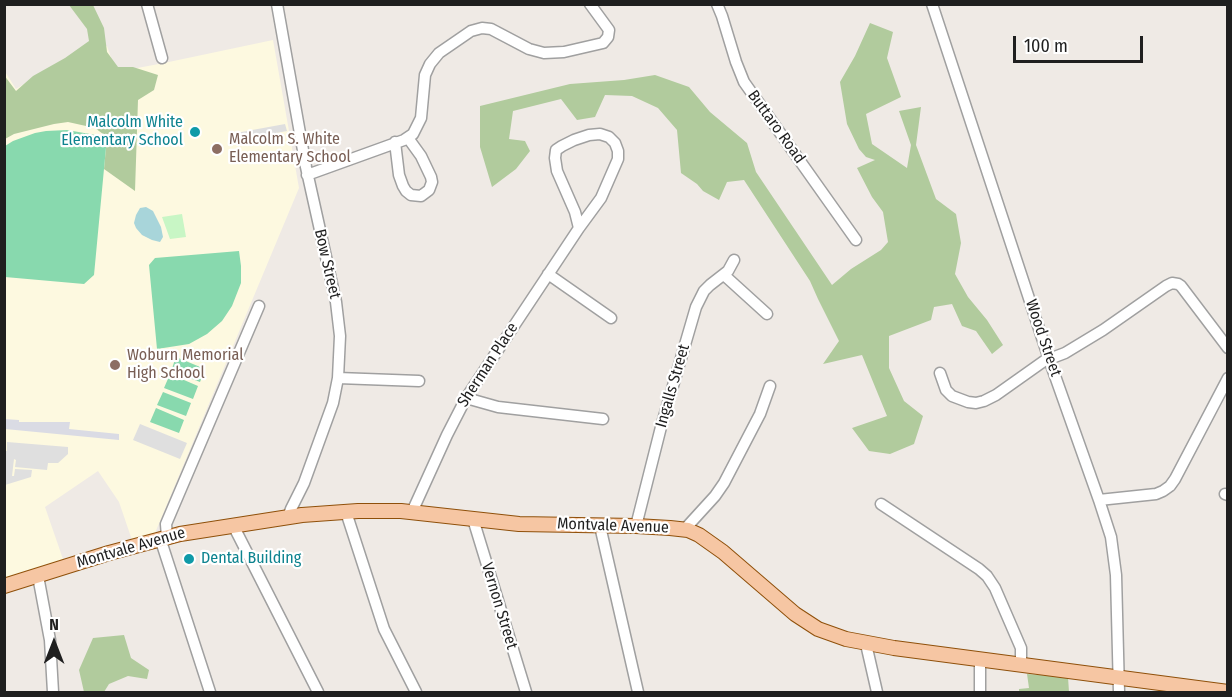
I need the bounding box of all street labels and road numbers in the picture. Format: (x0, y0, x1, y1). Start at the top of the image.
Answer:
street label: Buttaro Road (743, 87, 809, 167)
street label: Bow Street (310, 227, 344, 301)
street label: Wood Street (1021, 297, 1065, 379)
street label: Sherman Place (454, 319, 522, 411)
street label: Ingalls Street (652, 342, 694, 430)
street label: Montvale Avenue (557, 514, 669, 538)
street label: Montvale Avenue (75, 523, 187, 573)
street label: Vernon Street (477, 560, 521, 652)

